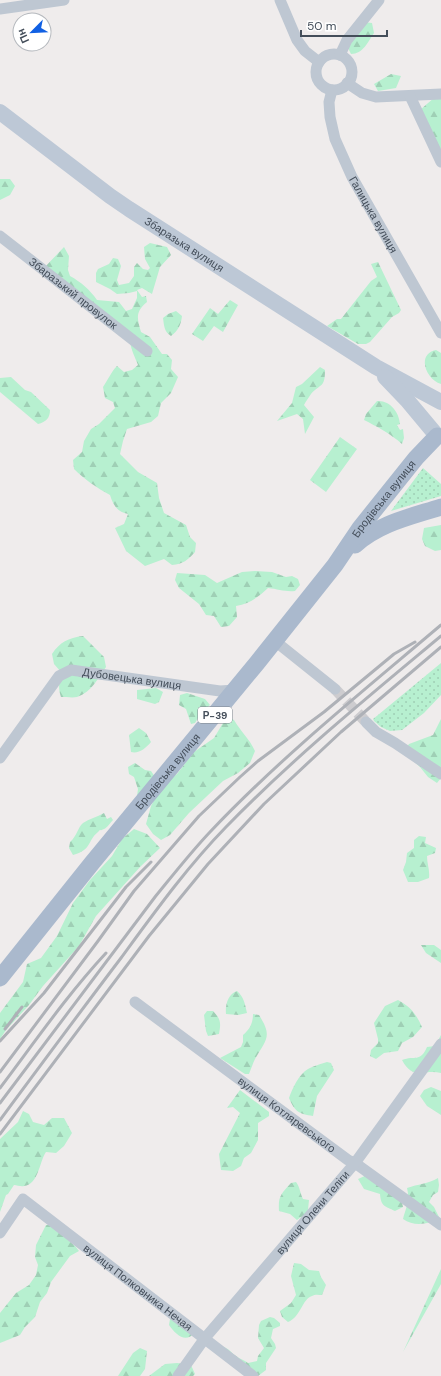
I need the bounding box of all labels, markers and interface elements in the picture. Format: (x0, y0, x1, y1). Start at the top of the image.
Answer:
north arrow (12, 12, 52, 52)
scale bar (301, 12, 387, 38)
text: 50 m (307, 18, 336, 34)
text: Пн (14, 27, 32, 46)
street label: Галицька вулиця (346, 174, 401, 256)
street label: Збаразька вулиця (142, 214, 227, 275)
street label: Збаразький провулок (26, 254, 120, 332)
street label: Бродівська вулиця (349, 457, 419, 540)
street label: Дубовецька вулиця (82, 665, 182, 692)
road number: Р-39 (198, 707, 232, 723)
street label: Бродівська вулиця (132, 730, 203, 812)
street label: вулиця Котляревського (235, 1074, 338, 1155)
street label: вулиця Олени Теліги (273, 1168, 352, 1257)
street label: вулиця Полковника Нечая (81, 1241, 195, 1334)

